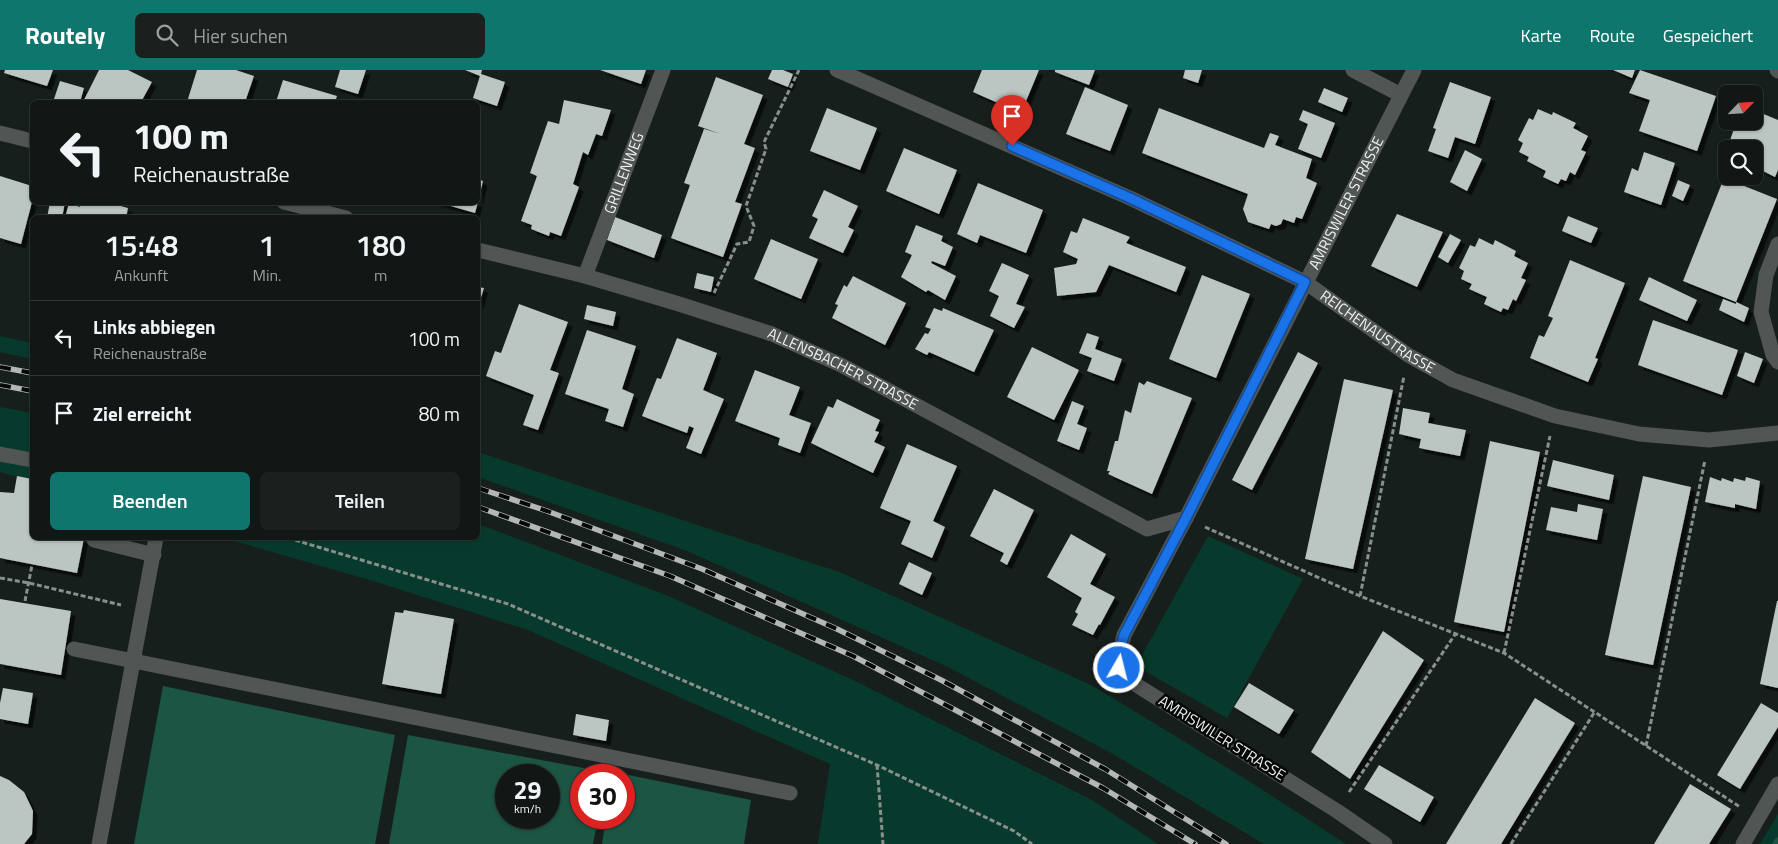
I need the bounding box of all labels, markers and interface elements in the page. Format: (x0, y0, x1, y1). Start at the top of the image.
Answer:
search box (135, 13, 485, 58)
text: Routely (25, 17, 105, 53)
icon: search (153, 21, 181, 49)
text: Hier suchen (193, 21, 288, 50)
text: Karte (1520, 22, 1561, 49)
text: Route (1589, 22, 1635, 49)
text: Gespeichert (1663, 22, 1753, 49)
north arrow (1718, 85, 1762, 130)
map controls (1718, 85, 1763, 185)
pin (991, 95, 1033, 146)
icon: arrive (998, 102, 1026, 130)
text: 100 m (133, 109, 229, 163)
icon: left (50, 120, 115, 185)
street label: GRILLENWEG (598, 129, 649, 217)
street label: AMRISWILER STRASSE (1302, 132, 1389, 273)
button: search (1718, 140, 1763, 185)
text: Reichenaustraße (133, 157, 290, 191)
text: 15:48 (104, 222, 178, 268)
text: 1 (259, 222, 275, 268)
text: 180 (356, 222, 406, 268)
text: Ankunft (114, 263, 168, 287)
text: Min. (252, 263, 281, 287)
text: m (374, 263, 387, 287)
street label: REICHENAUSTRASSE (1315, 284, 1440, 379)
text: Links abbiegen (93, 312, 216, 341)
street label: ALLENSBACHER STRASSE (764, 322, 923, 415)
icon: left (50, 324, 78, 352)
text: 100 m (408, 324, 460, 353)
text: Reichenaustraße (93, 341, 207, 365)
icon: arrive (50, 399, 78, 427)
text: Ziel erreicht (93, 399, 191, 428)
text: 80 m (419, 399, 460, 428)
button: Beenden (50, 472, 250, 530)
button: Teilen (260, 472, 460, 530)
position arrow (1092, 641, 1144, 693)
street label: AMRISWILER STRASSE (1154, 689, 1290, 786)
speed limit sign: 30 (570, 764, 635, 829)
text: 29 (513, 771, 542, 809)
text: km/h (514, 799, 541, 818)

